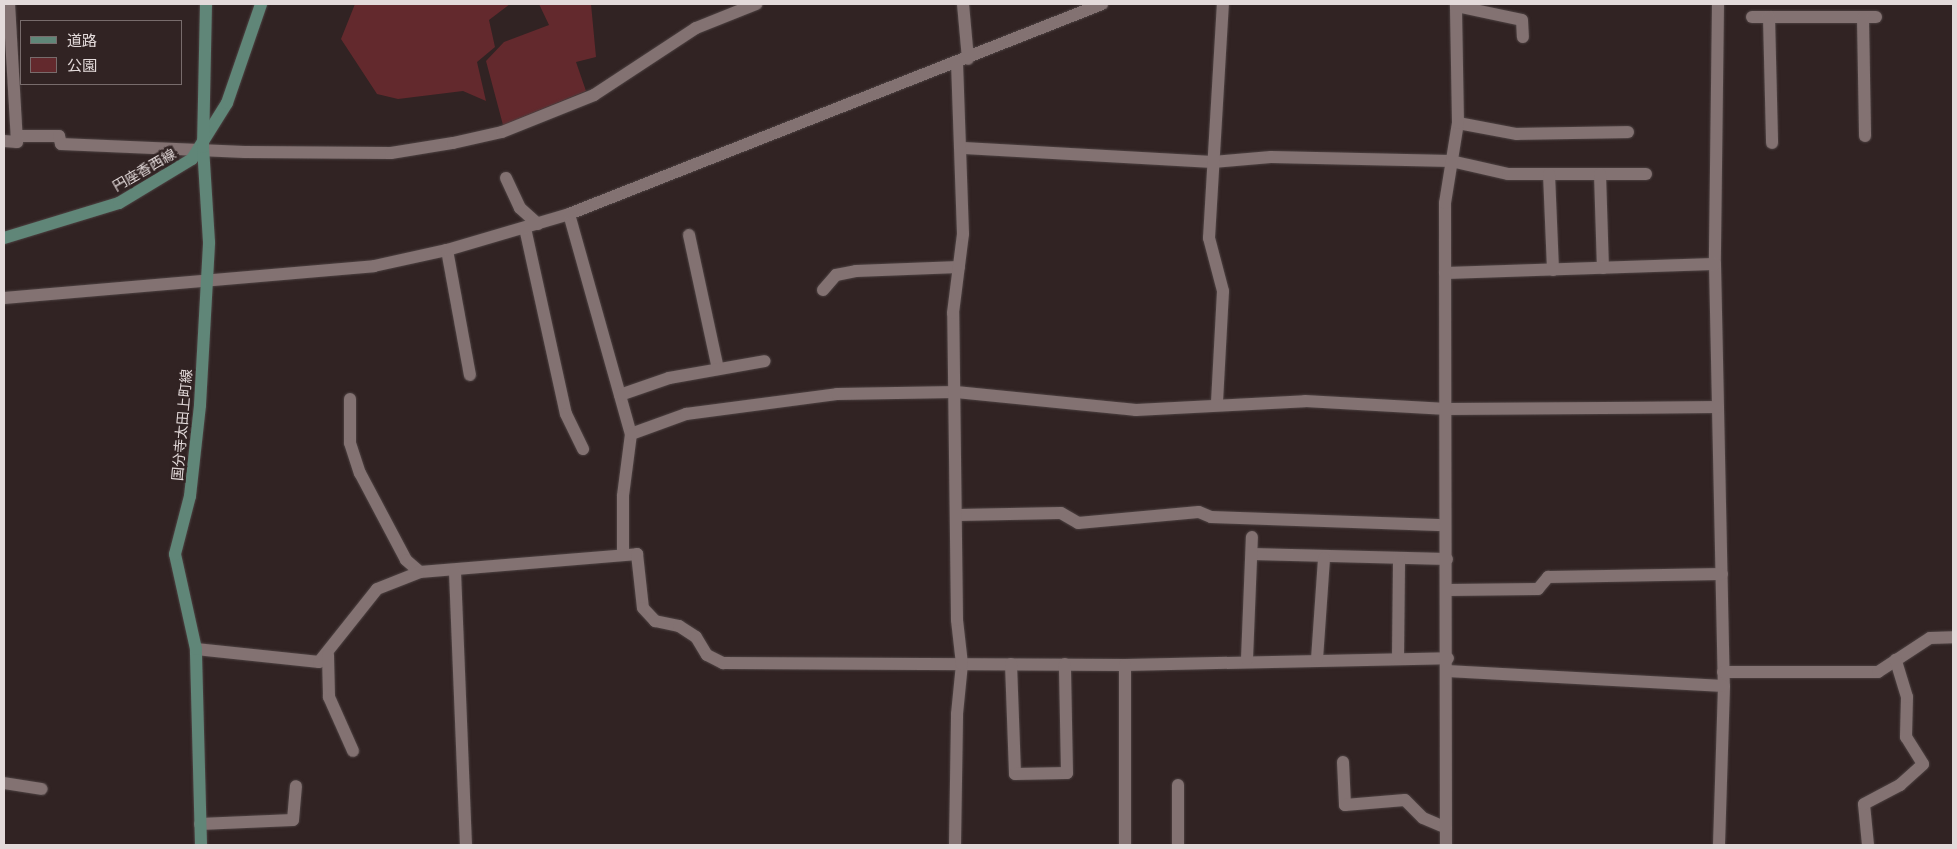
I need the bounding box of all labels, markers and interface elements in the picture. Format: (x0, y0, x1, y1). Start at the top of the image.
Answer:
legend (20, 20, 182, 85)
text: 道路 (67, 31, 97, 50)
text: 公園 (67, 56, 97, 75)
street label: 円座香西線 (109, 145, 179, 195)
street label: 国分寺太田上町線 (169, 368, 195, 482)

